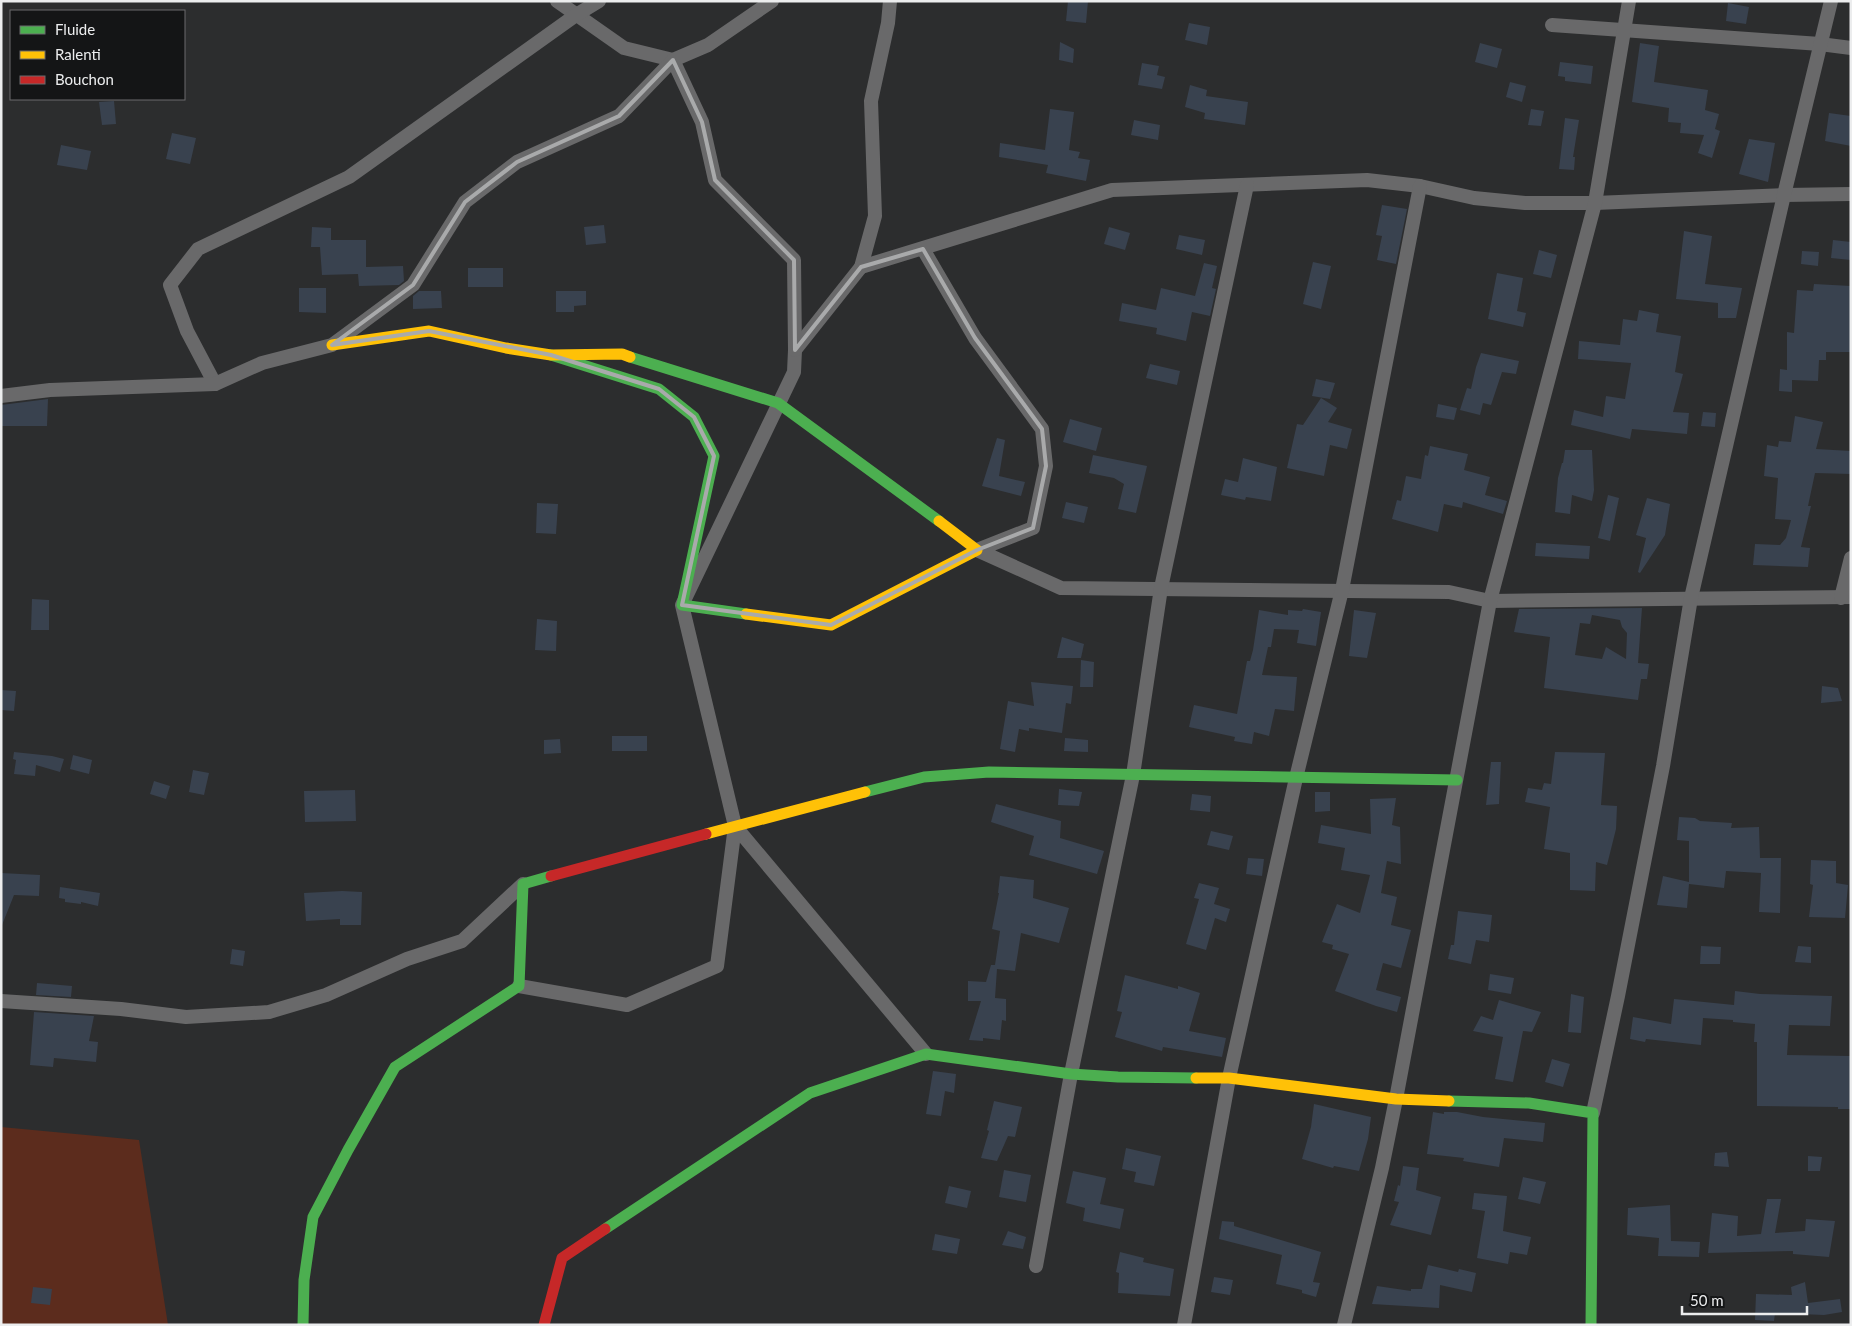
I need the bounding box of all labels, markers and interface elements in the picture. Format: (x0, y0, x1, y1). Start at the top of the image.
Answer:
legend (10, 10, 185, 100)
text: Fluide (55, 20, 95, 38)
text: Ralenti (55, 45, 101, 63)
text: Bouchon (55, 70, 114, 88)
scale bar (1682, 1284, 1807, 1316)
text: 50 m (1690, 1291, 1724, 1309)

